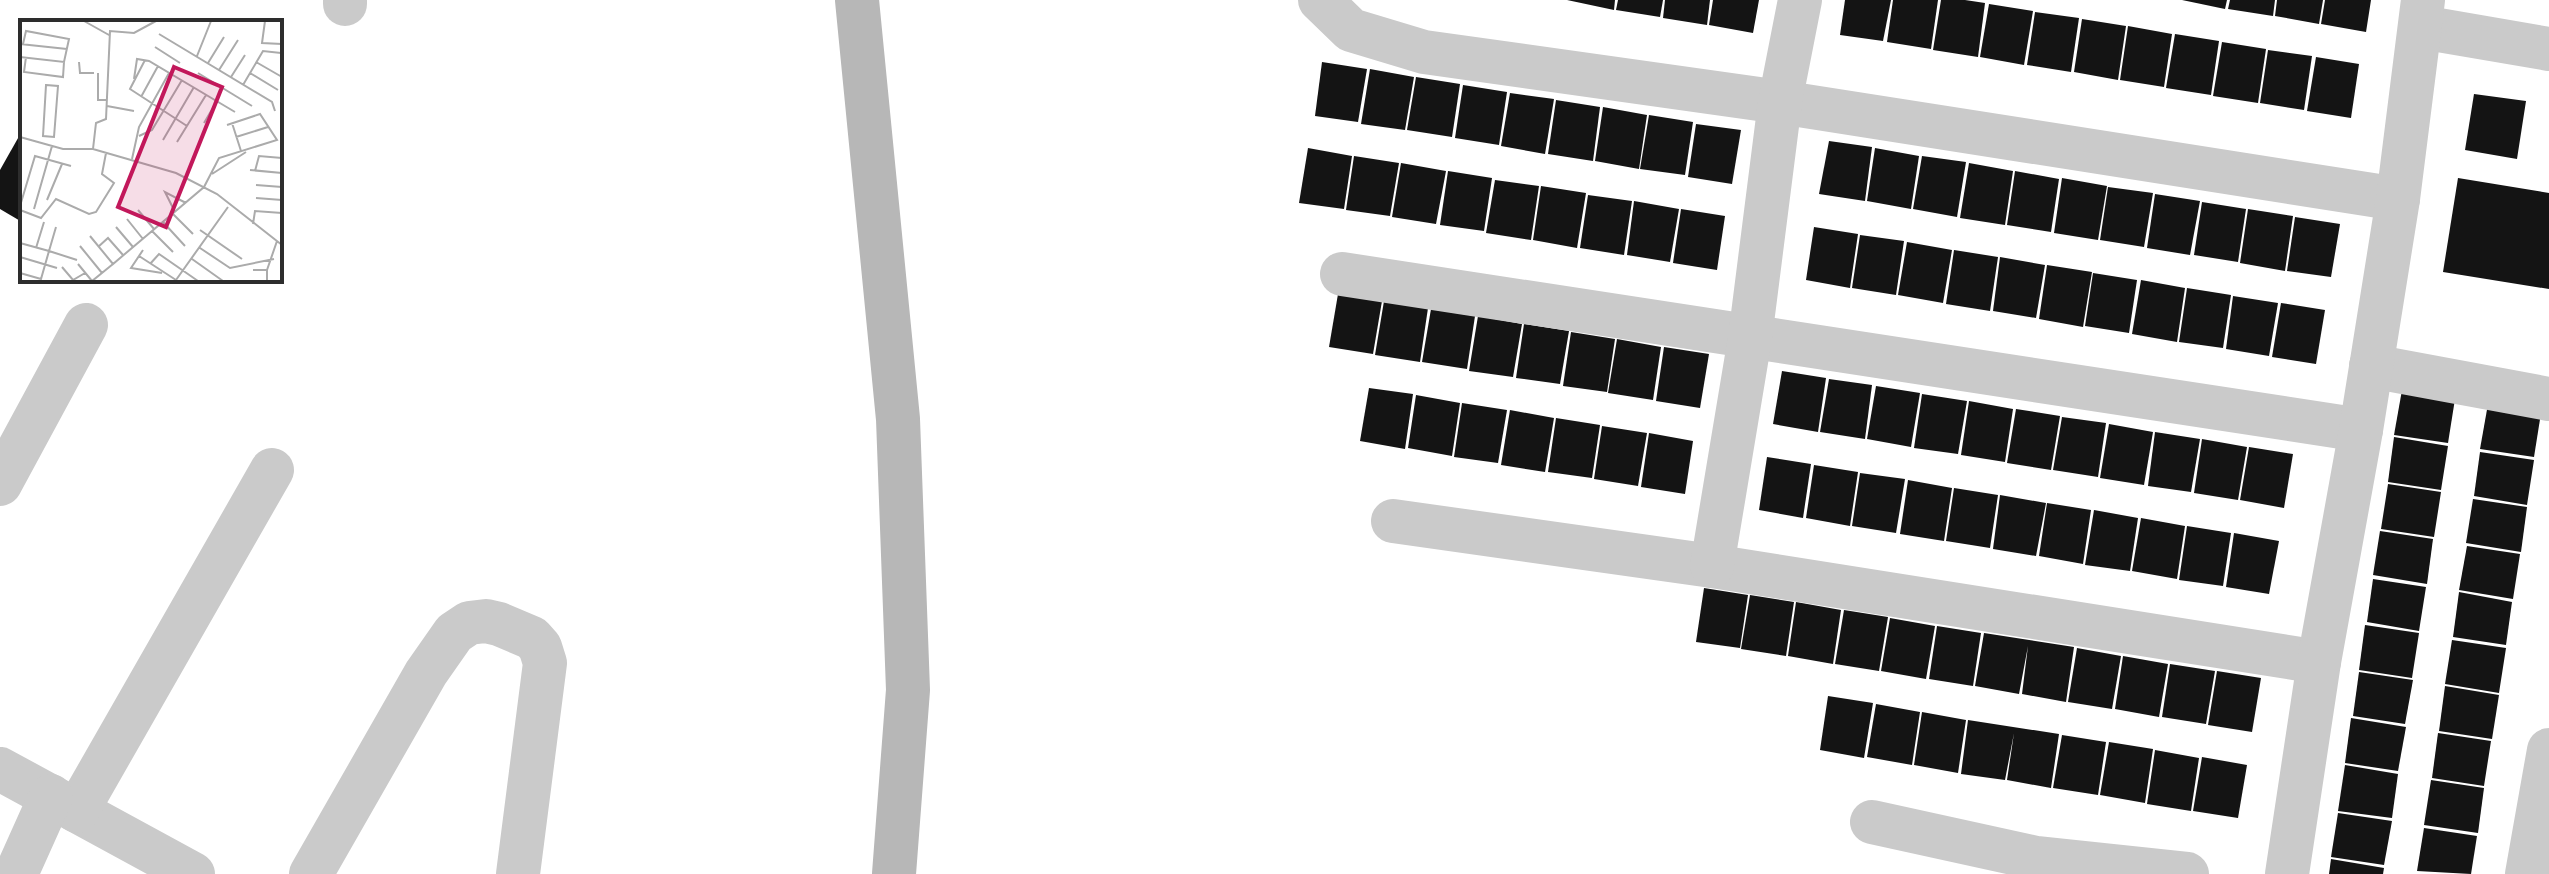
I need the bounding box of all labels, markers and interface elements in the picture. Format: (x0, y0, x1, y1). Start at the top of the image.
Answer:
inset map (20, 20, 282, 282)

